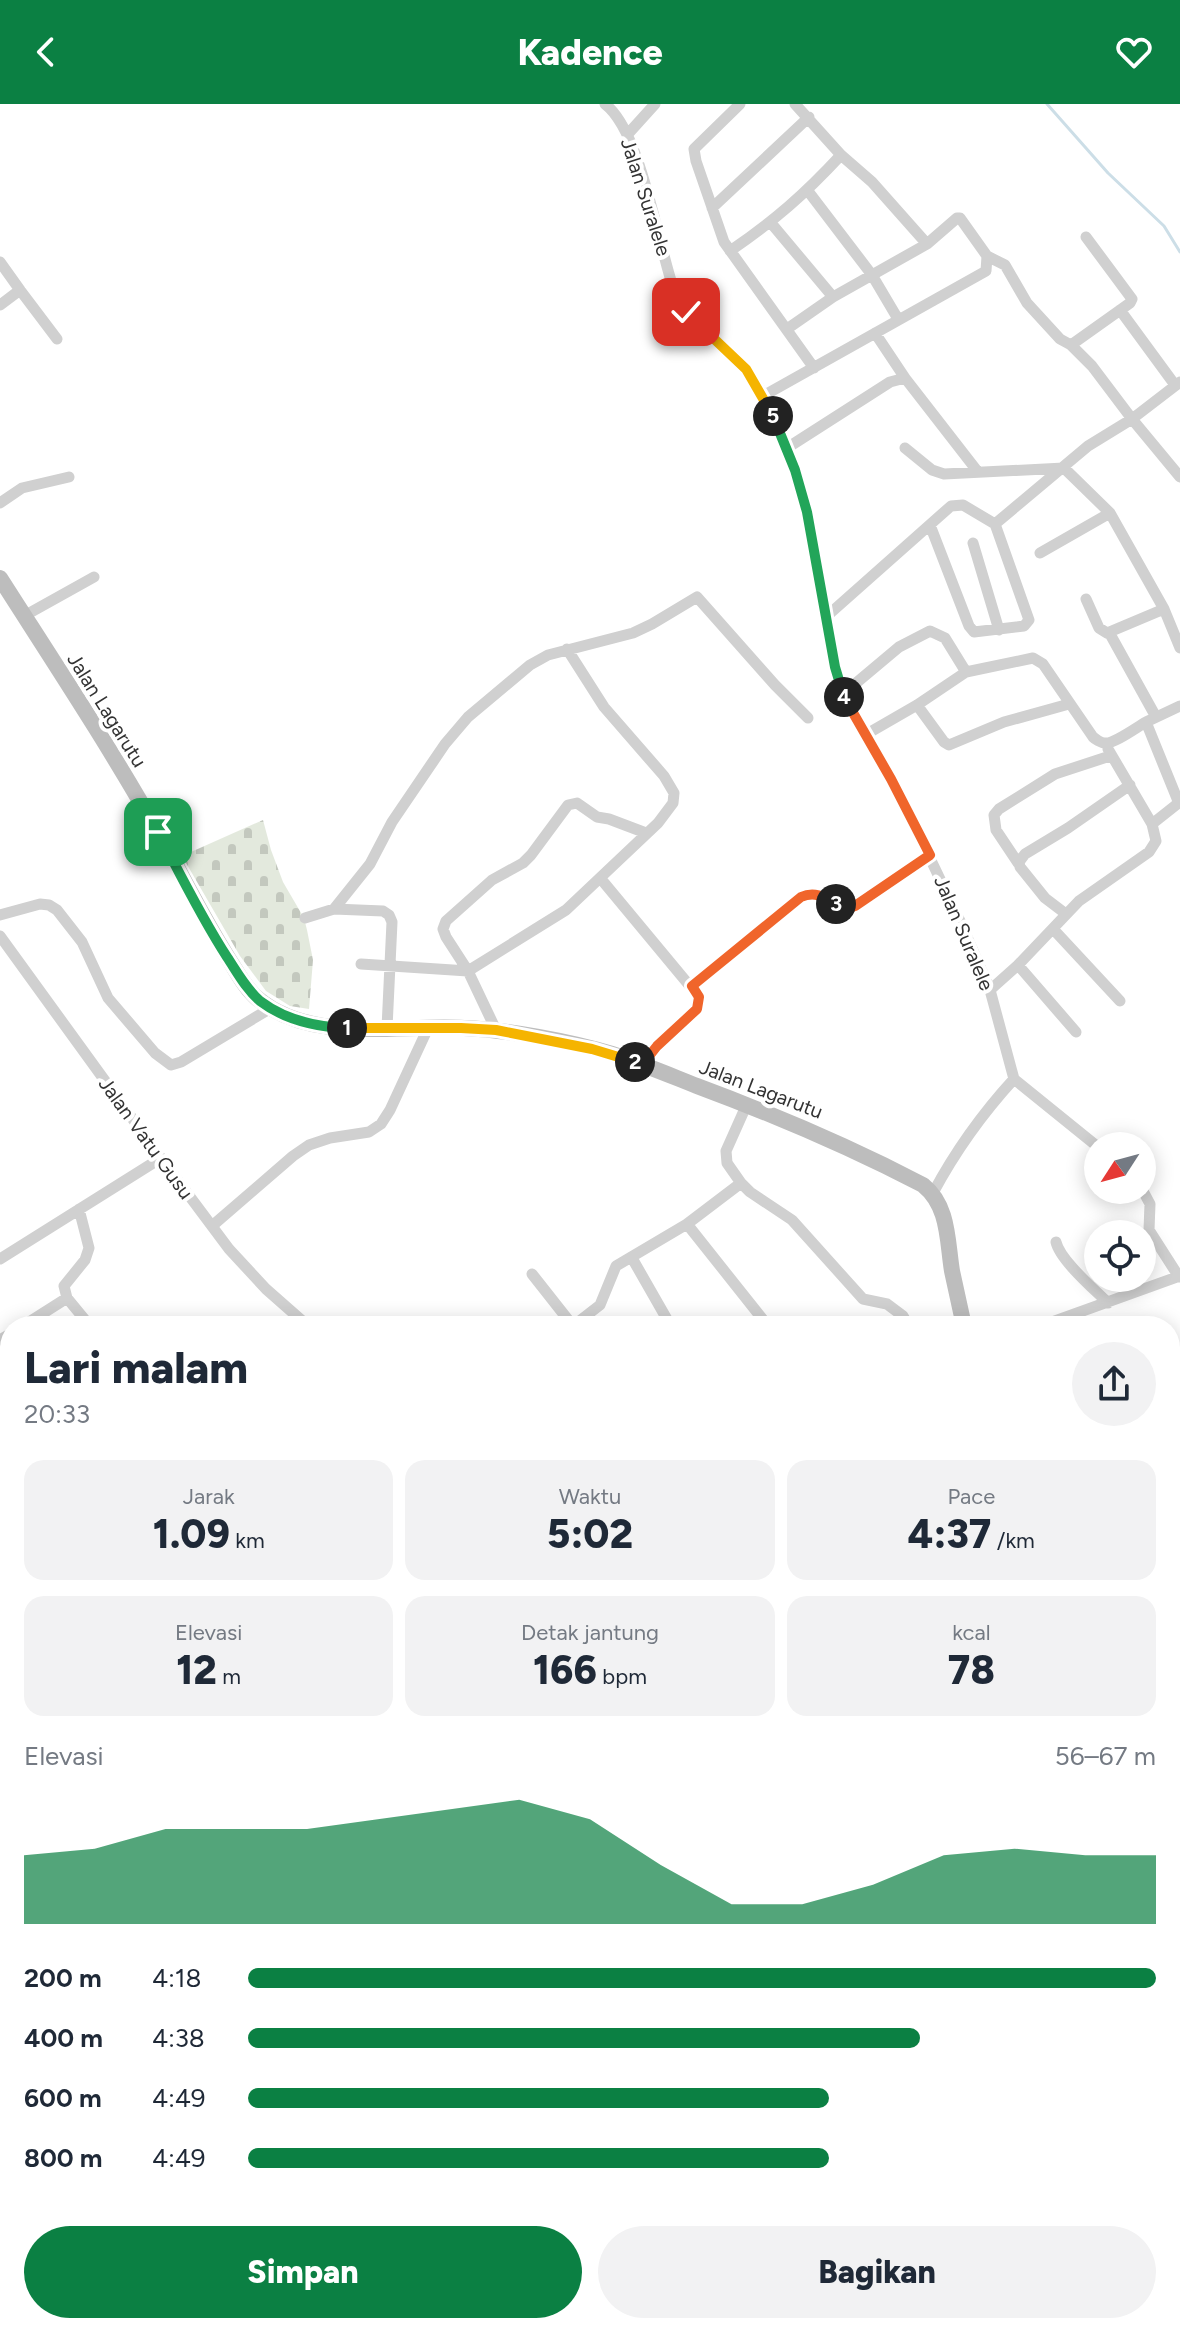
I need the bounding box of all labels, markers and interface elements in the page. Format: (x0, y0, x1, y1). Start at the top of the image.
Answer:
icon: back (24, 30, 68, 74)
icon: heart (1112, 30, 1156, 74)
text: Kadence (517, 31, 663, 74)
street label: Jalan Suralele (616, 135, 676, 259)
pin (652, 278, 720, 346)
icon: check (664, 290, 708, 334)
pin: 5 (753, 396, 793, 436)
text: 5 (767, 402, 779, 429)
street label: Jalan Lagarutu (62, 648, 152, 772)
pin: 4 (824, 677, 864, 717)
text: 4 (837, 683, 851, 710)
pin (124, 798, 192, 866)
icon: arrive (136, 810, 180, 854)
street label: Jalan Suralele (929, 872, 999, 994)
pin: 3 (816, 884, 856, 924)
text: 3 (830, 890, 842, 917)
pin: 1 (327, 1008, 367, 1048)
text: 1 (342, 1014, 352, 1041)
pin: 2 (615, 1042, 655, 1082)
text: 2 (629, 1048, 641, 1075)
street label: Jalan Lagarutu (696, 1054, 826, 1124)
street label: Jalan Vatu Gusu (94, 1072, 198, 1204)
north arrow (1084, 1132, 1156, 1204)
map controls (1084, 1132, 1156, 1292)
button: locate (1084, 1220, 1156, 1292)
text: Lari malam (24, 1341, 248, 1394)
button: share (1072, 1342, 1156, 1426)
text: 20:33 (24, 1398, 90, 1430)
text: Jarak (183, 1483, 235, 1510)
text: Waktu (559, 1483, 621, 1510)
text: Pace (948, 1483, 995, 1510)
text: 1.09 (153, 1510, 230, 1558)
text: 5:02 (547, 1510, 633, 1558)
text: 4:37 (908, 1510, 991, 1558)
text: km (230, 1527, 265, 1554)
text: /km (991, 1527, 1035, 1554)
text: Elevasi (175, 1619, 242, 1646)
text: Detak jantung (521, 1619, 659, 1646)
text: kcal (952, 1619, 991, 1646)
text: 12 (176, 1646, 217, 1694)
text: 166 (533, 1646, 597, 1694)
text: 78 (948, 1646, 995, 1694)
text: m (217, 1663, 241, 1690)
text: bpm (597, 1663, 647, 1690)
text: Elevasi (24, 1740, 104, 1772)
text: 56–67 m (1055, 1740, 1156, 1772)
text: 200 m (24, 1962, 102, 1994)
text: 4:18 (152, 1962, 201, 1994)
text: 400 m (24, 2022, 103, 2054)
text: 4:38 (152, 2022, 205, 2054)
text: 600 m (24, 2082, 102, 2114)
text: 4:49 (152, 2082, 206, 2114)
text: 800 m (24, 2142, 102, 2174)
text: 4:49 (152, 2142, 206, 2174)
button: Simpan (24, 2226, 582, 2318)
button: Bagikan (598, 2226, 1156, 2318)

